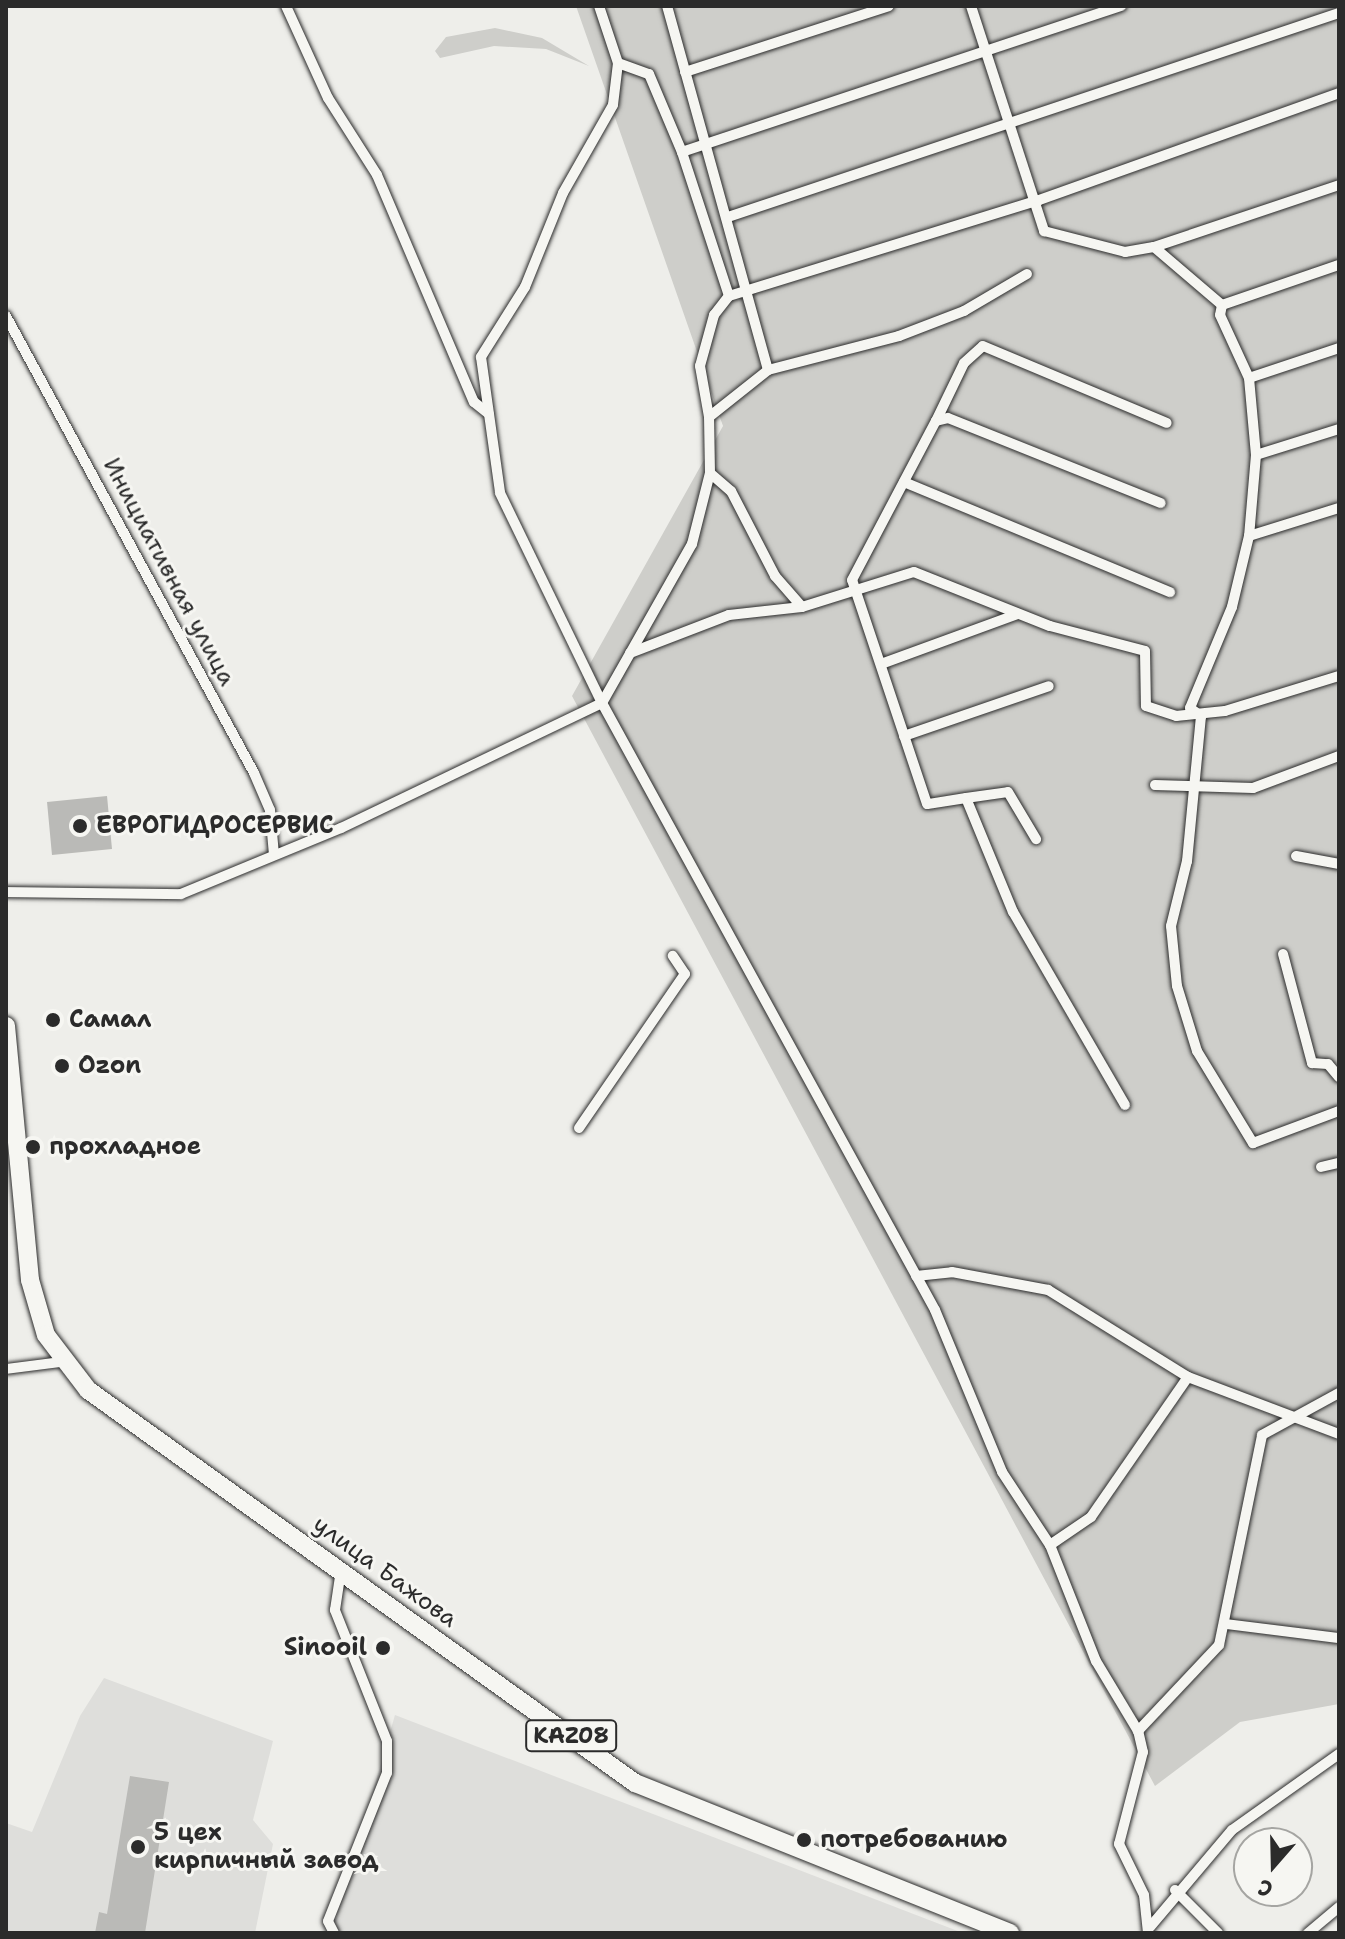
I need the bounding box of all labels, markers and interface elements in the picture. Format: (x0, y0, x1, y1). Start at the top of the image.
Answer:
street label: Инициативная улица (97, 453, 241, 691)
place label: ЕВРОГИДРОСЕРВИС (96, 812, 334, 840)
marker: ЕВРОГИДРОСЕРВИС (71, 817, 89, 835)
place label: Самал (69, 1006, 151, 1034)
marker: Самал (44, 1011, 62, 1029)
place label: Ozon (78, 1052, 141, 1080)
marker: Ozon (53, 1057, 71, 1075)
place label: прохладное (49, 1133, 201, 1161)
marker: прохладное (24, 1138, 42, 1156)
street label: улица Бажова (307, 1510, 463, 1634)
place label: Sinooil (284, 1634, 367, 1662)
marker: Sinooil (374, 1639, 392, 1657)
road number: KAZ08 (525, 1718, 617, 1754)
place label: 5 цех кирпичный завод (154, 1819, 379, 1875)
place label: потребованию (820, 1826, 1008, 1854)
north arrow (1233, 1827, 1313, 1907)
marker: потребованию (795, 1831, 813, 1849)
marker: 5 цех кирпичный завод (129, 1838, 147, 1856)
text: С (1254, 1872, 1277, 1904)

